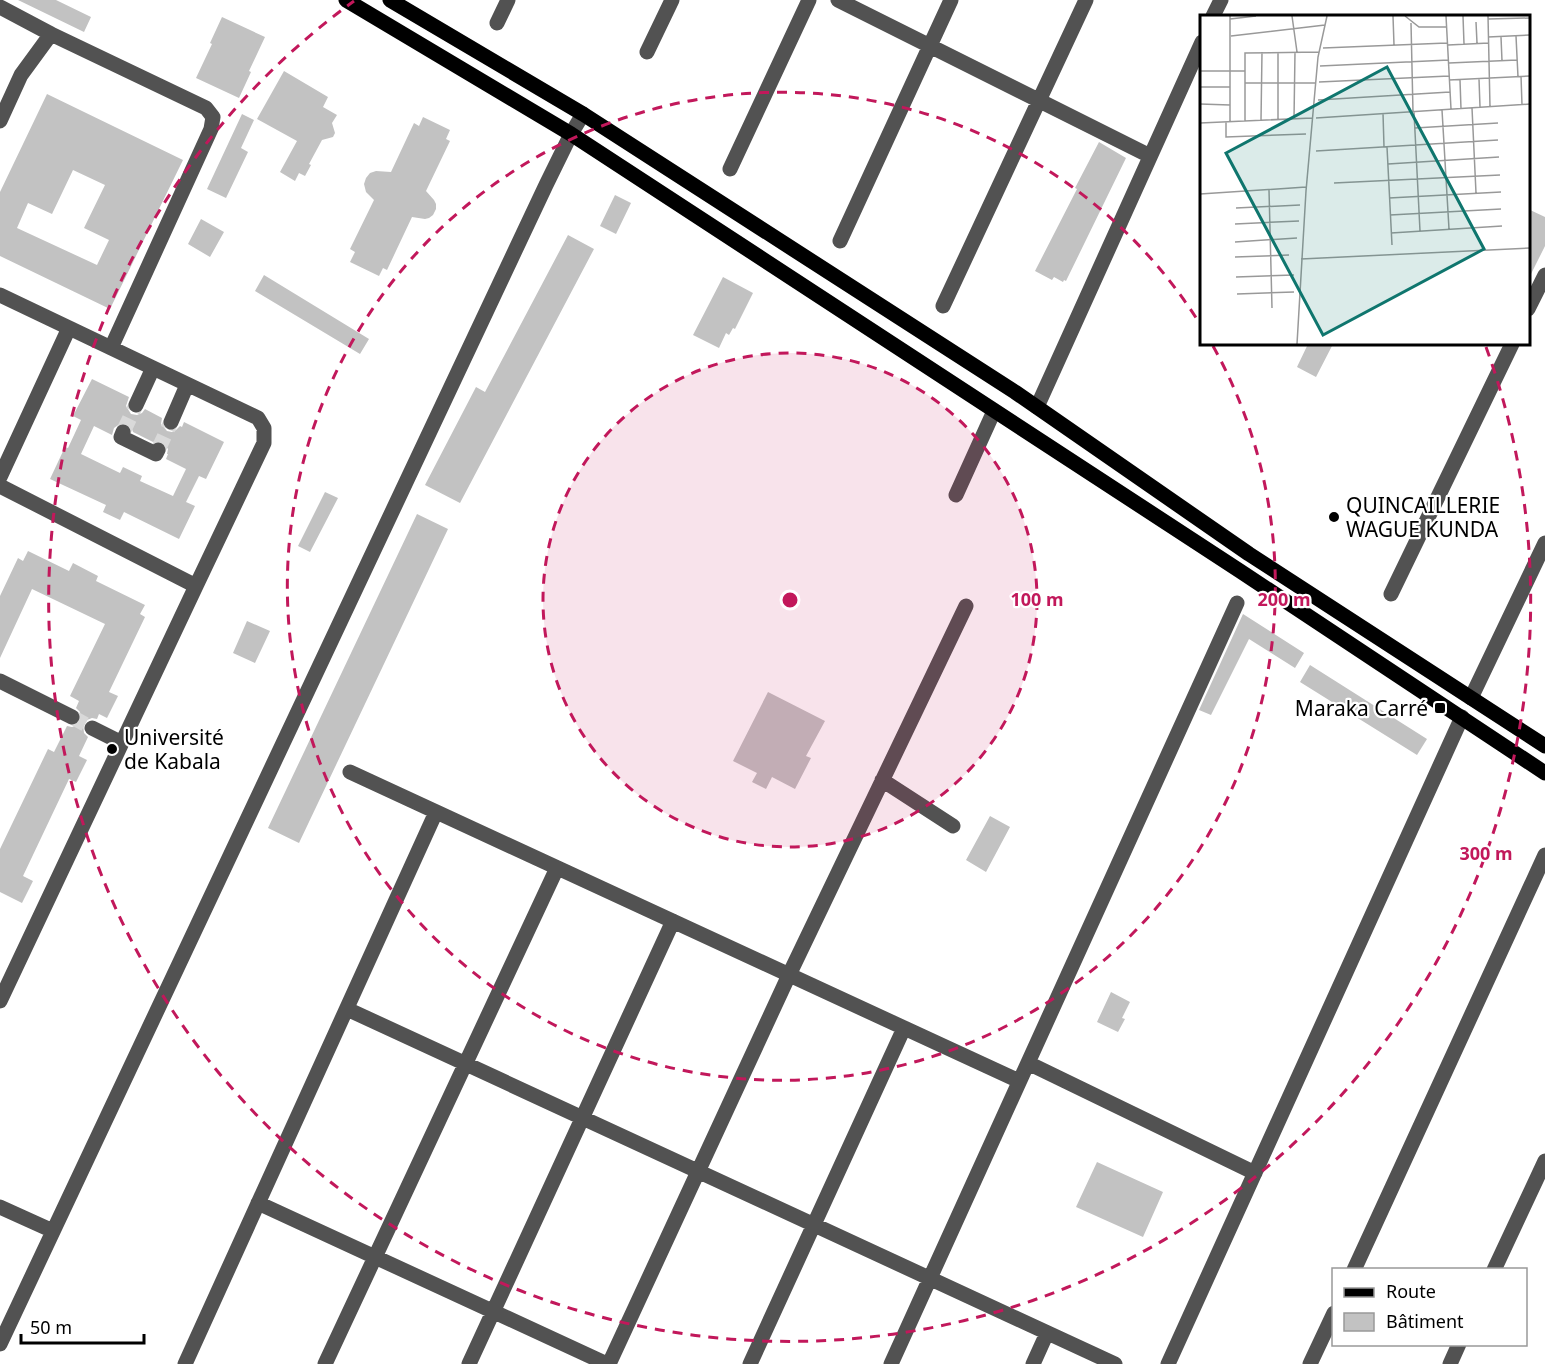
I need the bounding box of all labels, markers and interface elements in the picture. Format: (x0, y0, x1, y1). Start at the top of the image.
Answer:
inset map (1200, 15, 1530, 345)
place label: QUINCAILLERIE WAGUE KUNDA (1346, 491, 1500, 543)
marker: QUINCAILLERIE WAGUE KUNDA (1327, 510, 1341, 524)
text: 100 m (1010, 587, 1064, 611)
text: 200 m (1257, 587, 1311, 611)
centre of rings (780, 590, 800, 610)
place label: Maraka Carré (1295, 694, 1428, 722)
marker: Maraka Carré (1433, 701, 1447, 715)
place label: Université de Kabala (124, 723, 224, 775)
marker: Université de Kabala (105, 742, 119, 756)
text: 300 m (1459, 841, 1513, 865)
legend (1332, 1268, 1527, 1346)
text: Route (1386, 1279, 1436, 1303)
scale bar (21, 1307, 144, 1345)
text: Bâtiment (1386, 1309, 1464, 1333)
text: 50 m (30, 1315, 72, 1339)

